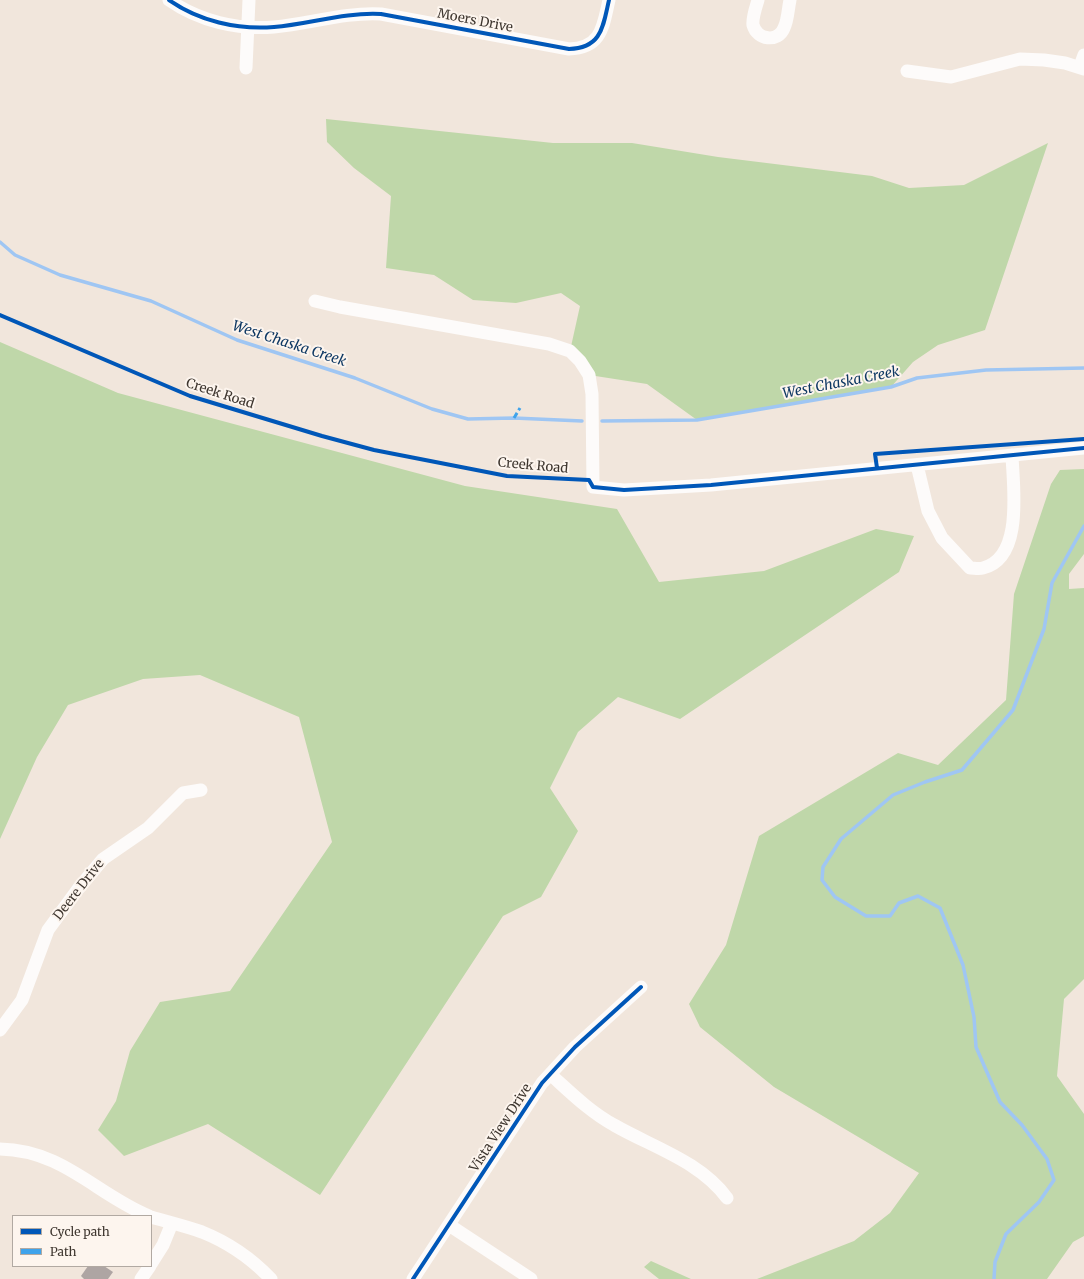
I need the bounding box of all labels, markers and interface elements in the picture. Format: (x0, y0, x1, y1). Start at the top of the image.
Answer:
street label: Moers Drive (436, 6, 514, 36)
water label: West Chaska Creek (230, 318, 348, 370)
water label: West Chaska Creek (781, 363, 901, 403)
street label: Creek Road (184, 376, 256, 412)
street label: Creek Road (497, 455, 569, 477)
street label: Deere Drive (50, 856, 108, 924)
street label: Vista View Drive (467, 1081, 535, 1175)
legend (12, 1215, 152, 1267)
text: Cycle path (50, 1224, 110, 1239)
text: Path (50, 1244, 76, 1259)

